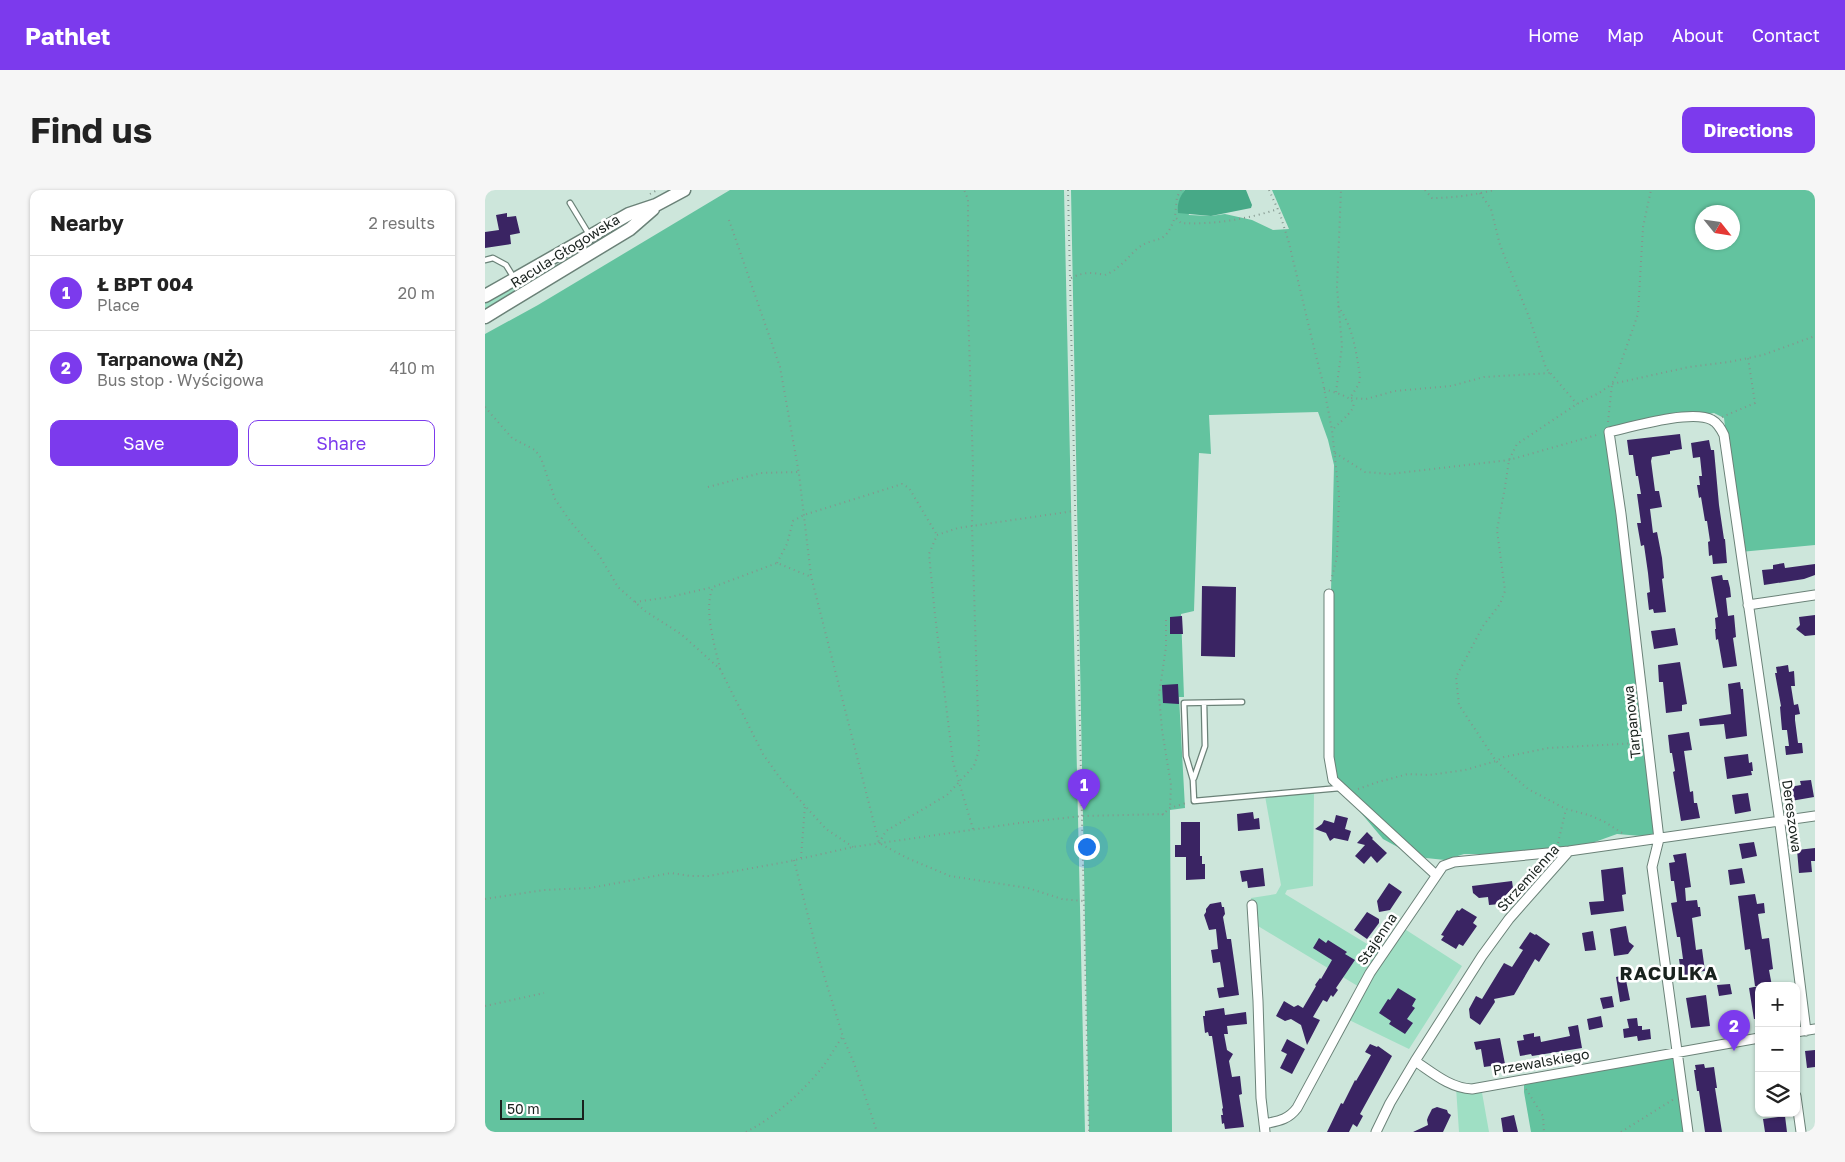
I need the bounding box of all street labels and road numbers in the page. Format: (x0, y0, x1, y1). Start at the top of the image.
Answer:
street label: Racula-Głogowska (507, 210, 622, 291)
street label: Tarpanowa (1619, 685, 1644, 759)
street label: Dereszowa (1779, 779, 1806, 853)
street label: Strzemienna (1493, 841, 1562, 915)
street label: Stajenna (1353, 909, 1400, 968)
street label: Przewalskiego (1491, 1045, 1590, 1078)

